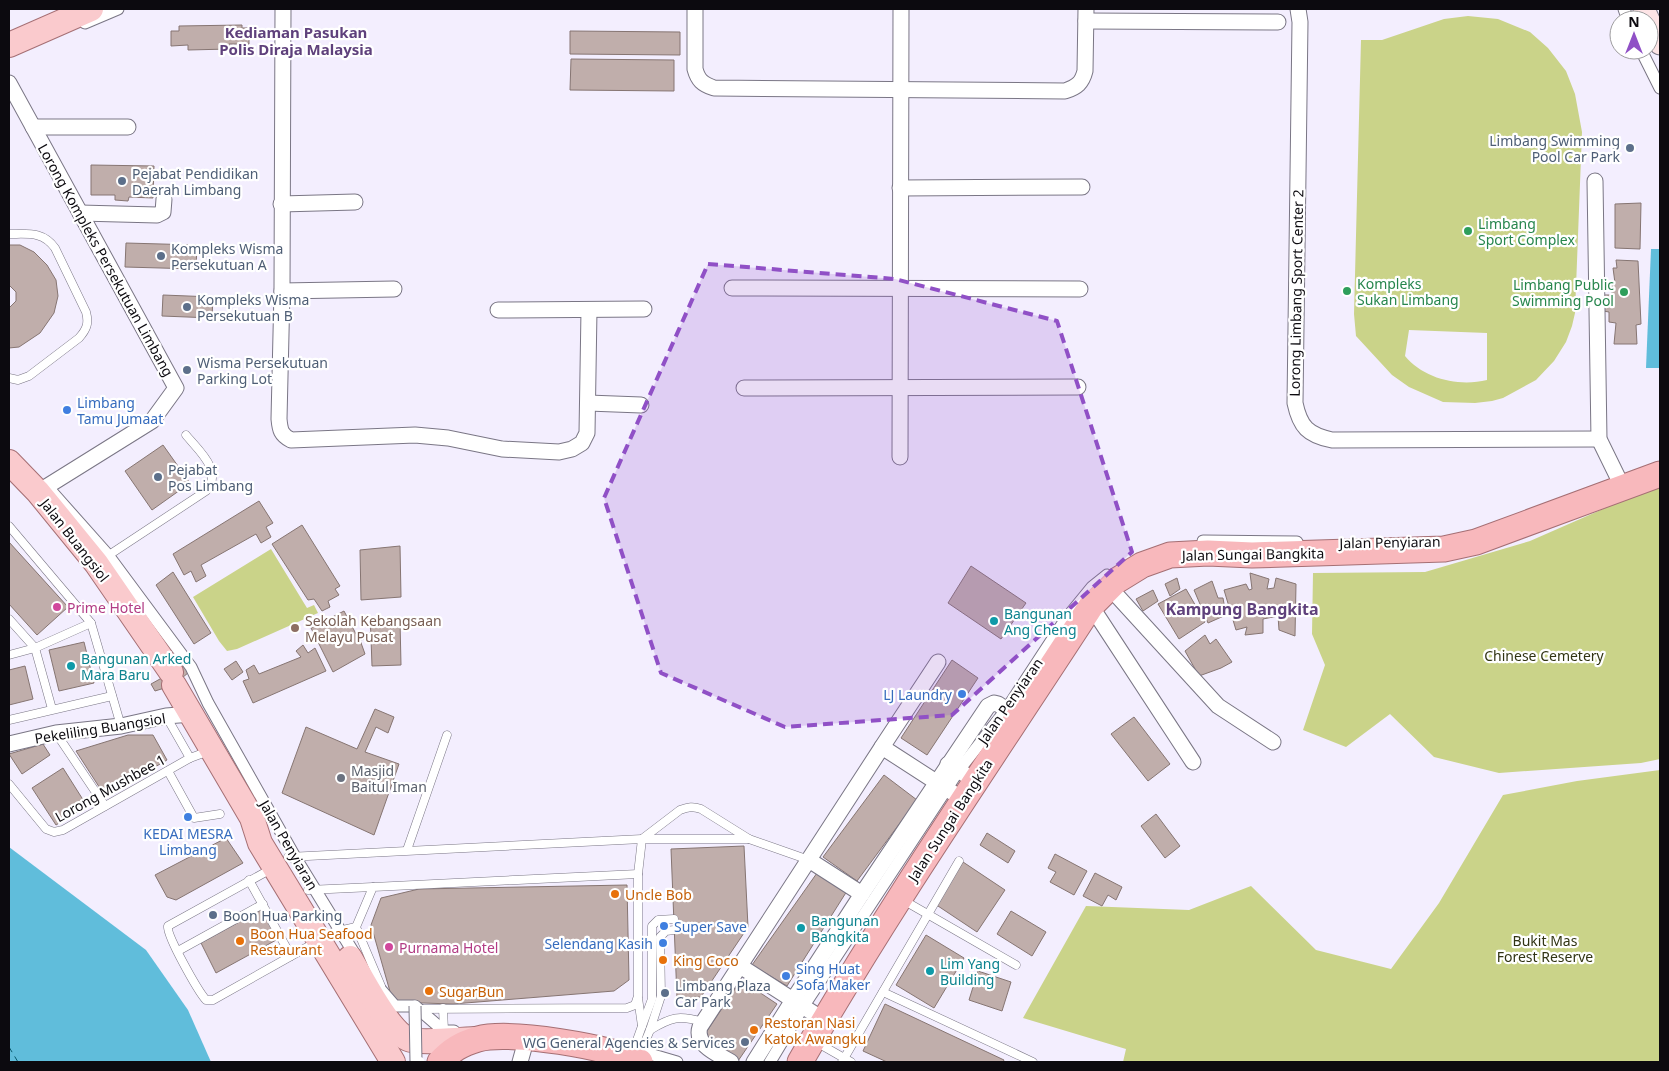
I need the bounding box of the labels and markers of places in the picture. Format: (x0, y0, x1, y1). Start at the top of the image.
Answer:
place label: Limbang Swimming Pool Car Park (1489, 131, 1621, 166)
marker: Limbang Swimming Pool Car Park (1624, 142, 1636, 154)
place label: Pejabat Pendidikan Daerah Limbang (132, 164, 258, 199)
marker: Pejabat Pendidikan Daerah Limbang (116, 175, 128, 187)
place label: Limbang Sport Complex (1478, 214, 1575, 249)
marker: Limbang Sport Complex (1462, 225, 1474, 237)
place label: Kompleks Wisma Persekutuan A (171, 239, 283, 274)
marker: Kompleks Wisma Persekutuan A (155, 250, 167, 262)
place label: Kompleks Sukan Limbang (1357, 274, 1459, 309)
place label: Limbang Public Swimming Pool (1512, 275, 1614, 310)
marker: Kompleks Sukan Limbang (1341, 285, 1353, 297)
marker: Limbang Public Swimming Pool (1618, 286, 1630, 298)
place label: Kompleks Wisma Persekutuan B (197, 290, 309, 325)
marker: Kompleks Wisma Persekutuan B (181, 301, 193, 313)
place label: Wisma Persekutuan Parking Lot (197, 353, 328, 388)
marker: Wisma Persekutuan Parking Lot (181, 364, 193, 376)
place label: Limbang Tamu Jumaat (77, 393, 163, 428)
marker: Limbang Tamu Jumaat (61, 404, 73, 416)
place label: Pejabat Pos Limbang (168, 460, 253, 495)
marker: Pejabat Pos Limbang (152, 471, 164, 483)
place label: Prime Hotel (67, 598, 145, 617)
marker: Prime Hotel (51, 601, 63, 613)
place label: Bangunan Ang Cheng (1004, 604, 1077, 639)
place label: Sekolah Kebangsaan Melayu Pusat (305, 611, 442, 646)
marker: Bangunan Ang Cheng (988, 615, 1000, 627)
marker: Sekolah Kebangsaan Melayu Pusat (289, 622, 301, 634)
place label: Bangunan Arked Mara Baru (81, 649, 191, 684)
marker: Bangunan Arked Mara Baru (65, 660, 77, 672)
place label: LJ Laundry (883, 685, 953, 704)
marker: LJ Laundry (956, 688, 968, 700)
place label: Masjid Baitul Iman (351, 761, 427, 796)
marker: Masjid Baitul Iman (335, 772, 347, 784)
marker: KEDAI MESRA Limbang (182, 811, 194, 823)
place label: KEDAI MESRA Limbang (143, 824, 233, 859)
place label: Uncle Bob (625, 885, 692, 904)
marker: Uncle Bob (609, 888, 621, 900)
place label: Boon Hua Parking (223, 906, 342, 925)
marker: Boon Hua Parking (207, 909, 219, 921)
place label: Bangunan Bangkita (811, 911, 879, 946)
place label: Super Save (674, 917, 747, 936)
marker: Super Save (658, 920, 670, 932)
marker: Bangunan Bangkita (795, 922, 807, 934)
place label: Boon Hua Seafood Restaurant (250, 924, 373, 959)
place label: Selendang Kasih (544, 934, 653, 953)
marker: Boon Hua Seafood Restaurant (234, 935, 246, 947)
marker: Selendang Kasih (657, 937, 669, 949)
place label: Purnama Hotel (399, 938, 498, 957)
marker: Purnama Hotel (383, 941, 395, 953)
place label: King Coco (673, 951, 739, 970)
marker: King Coco (657, 954, 669, 966)
place label: Lim Yang Building (940, 954, 1000, 989)
place label: Sing Huat Sofa Maker (796, 959, 870, 994)
marker: Lim Yang Building (924, 965, 936, 977)
marker: Sing Huat Sofa Maker (780, 970, 792, 982)
place label: Limbang Plaza Car Park (675, 976, 771, 1011)
place label: SugarBun (439, 982, 504, 1001)
marker: SugarBun (423, 985, 435, 997)
marker: Limbang Plaza Car Park (659, 987, 671, 999)
place label: Restoran Nasi Katok Awangku (764, 1013, 866, 1048)
marker: Restoran Nasi Katok Awangku (748, 1024, 760, 1036)
place label: WG General Agencies & Services (523, 1033, 735, 1052)
marker: WG General Agencies & Services (739, 1036, 751, 1048)

